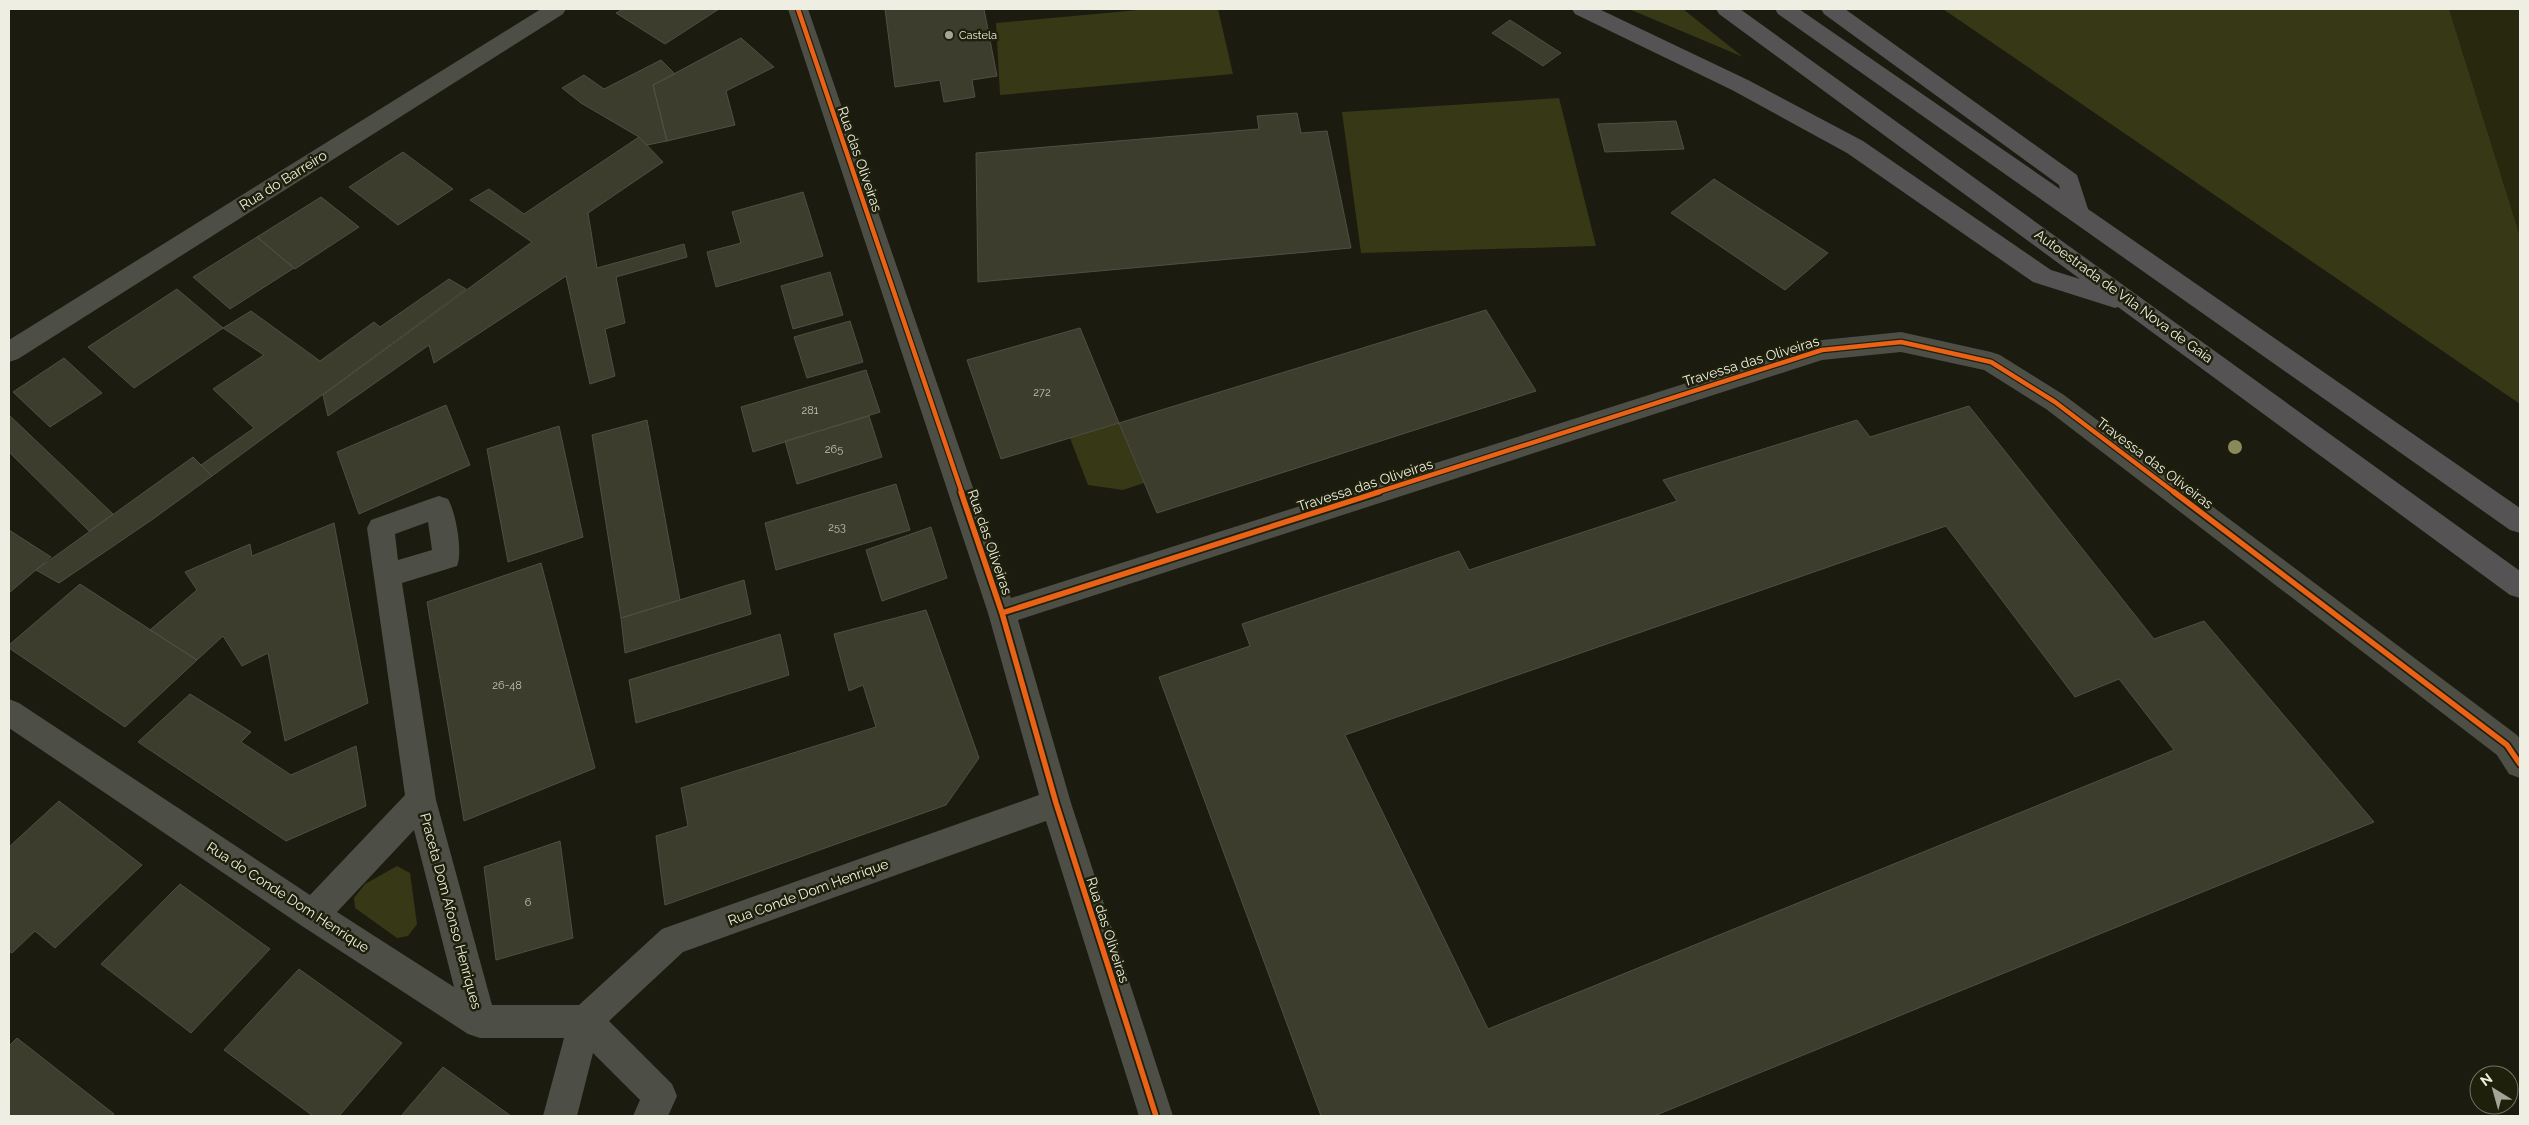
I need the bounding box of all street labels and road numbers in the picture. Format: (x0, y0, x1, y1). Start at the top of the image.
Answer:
street label: Rua das Oliveiras (834, 104, 886, 214)
street label: Rua do Barreiro (236, 147, 330, 213)
street label: Autoestrada de Vila Nova de Gaia (2032, 226, 2216, 366)
street label: Travessa das Oliveiras (1681, 333, 1821, 389)
street label: Travessa das Oliveiras (2094, 414, 2217, 512)
street label: Travessa das Oliveiras (1295, 455, 1435, 514)
street label: Rua das Oliveiras (964, 487, 1016, 597)
street label: Praceta Dom Afonso Henriques (417, 811, 485, 1011)
street label: Rua do Conde Dom Henrique (204, 838, 372, 956)
street label: Rua Conde Dom Henrique (726, 855, 890, 929)
street label: Rua das Oliveiras (1083, 875, 1133, 985)

